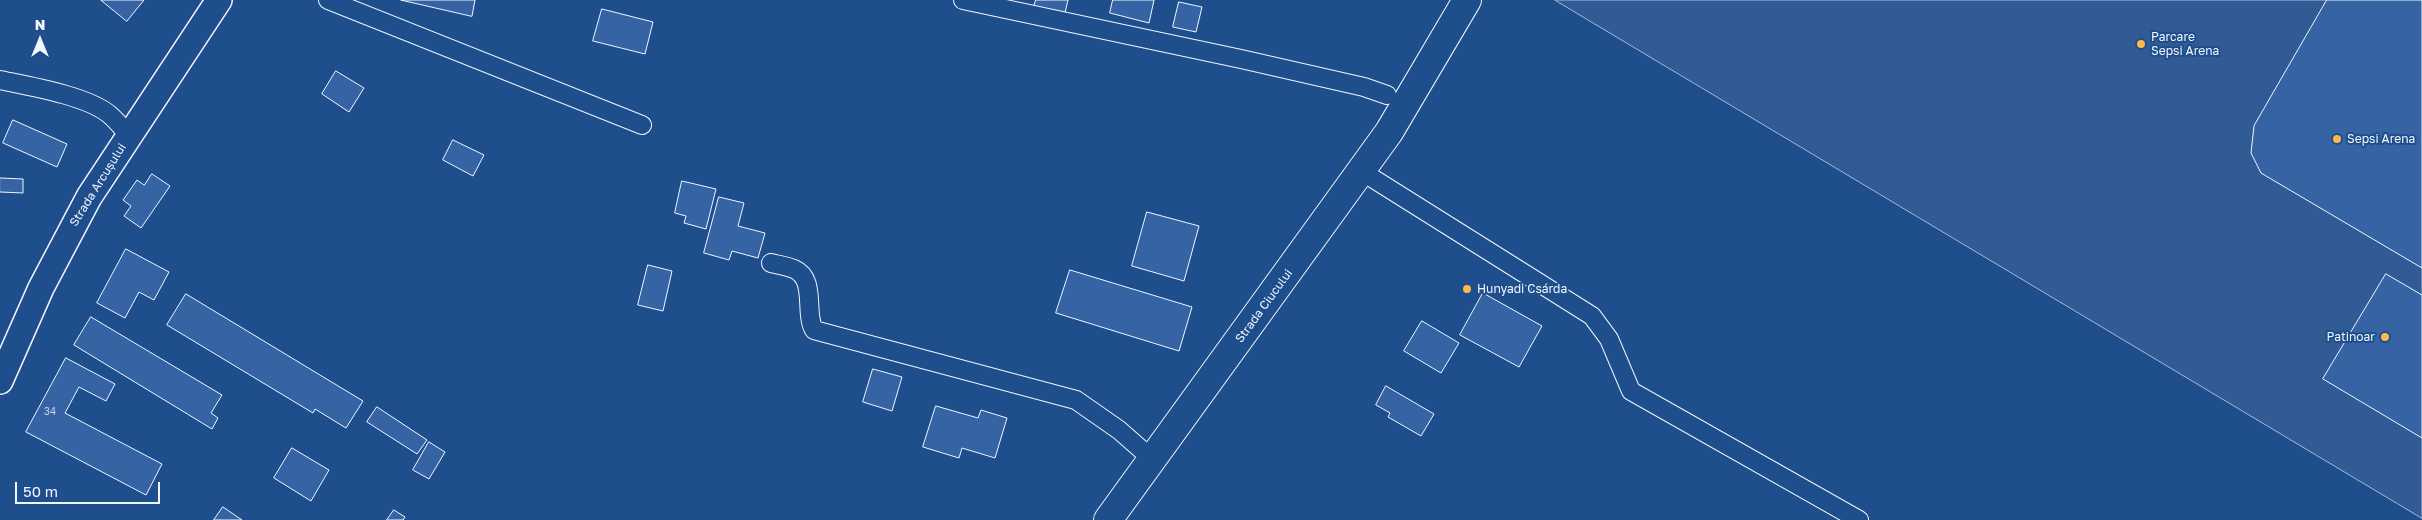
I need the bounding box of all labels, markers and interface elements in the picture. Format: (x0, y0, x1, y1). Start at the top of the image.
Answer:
north arrow (15, 15, 65, 65)
text: N (35, 16, 45, 33)
place label: Parcare Sepsi Arena (2151, 30, 2219, 58)
marker: Parcare Sepsi Arena (2135, 38, 2147, 50)
place label: Sepsi Arena (2347, 132, 2415, 146)
marker: Sepsi Arena (2331, 133, 2343, 145)
street label: Strada Arcușului (67, 141, 129, 229)
street label: Strada Ciucului (1232, 266, 1296, 346)
place label: Hunyadi Csárda (1477, 282, 1567, 296)
marker: Hunyadi Csárda (1461, 283, 1473, 295)
place label: Patinoar (2327, 330, 2375, 344)
marker: Patinoar (2379, 331, 2391, 343)
house number: 34 (44, 406, 56, 418)
scale bar (18, 472, 162, 504)
text: 50 m (23, 482, 58, 500)

